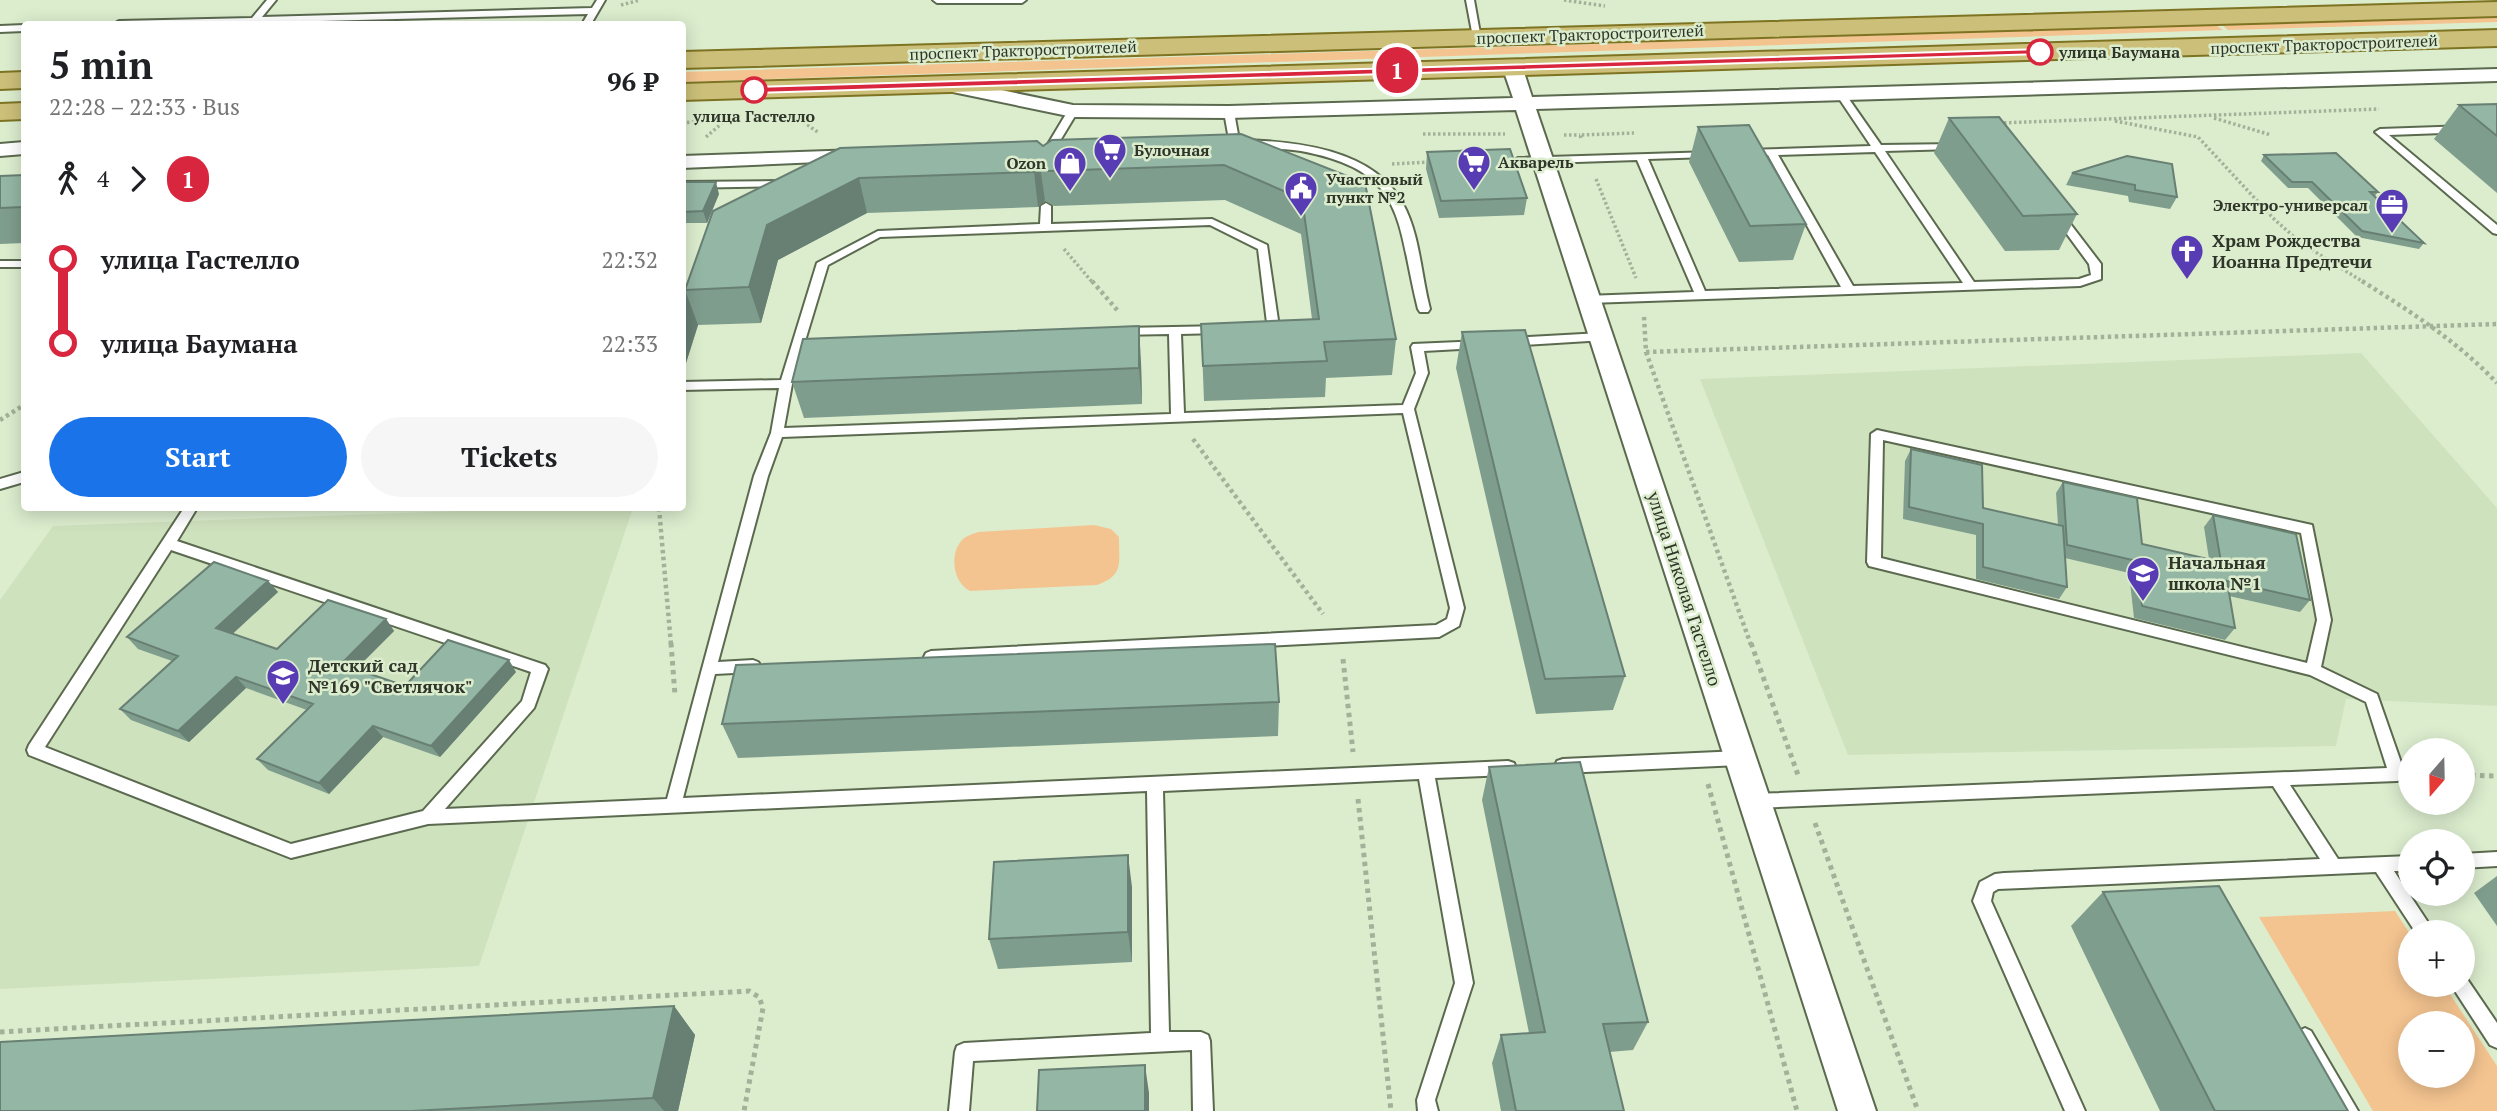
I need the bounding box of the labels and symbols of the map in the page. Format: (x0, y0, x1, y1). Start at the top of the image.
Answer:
street label: проспект Тракторостроителей (1476, 19, 1704, 49)
street label: проспект Тракторостроителей (2210, 29, 2438, 59)
street label: проспект Тракторостроителей (909, 35, 1137, 65)
marker: улица Баумана (2027, 39, 2053, 65)
place label: улица Баумана (2058, 41, 2180, 63)
line badge: 1 (1374, 47, 1420, 93)
marker: улица Гастелло (741, 77, 767, 103)
place label: улица Гастелло (692, 105, 816, 127)
supermarket icon: Булочная (1091, 131, 1129, 180)
place label: Булочная (1134, 139, 1210, 161)
supermarket icon: Акварель (1455, 143, 1493, 192)
shop icon: Ozon (1051, 144, 1089, 193)
place label: Акварель (1498, 151, 1574, 173)
place label: Ozon (1006, 152, 1047, 174)
place label: Участковый пункт №2 (1326, 168, 1423, 208)
public building icon: Участковый пункт №2 (1282, 169, 1320, 218)
office icon: Электро-универсал (2373, 186, 2411, 235)
place label: Электро-универсал (2213, 194, 2368, 216)
place label: Храм Рождества Иоанна Предтечи (2212, 228, 2372, 273)
church icon: Храм Рождества Иоанна Предтечи (2168, 232, 2206, 281)
street label: улица Николая Гастелло (1642, 488, 1728, 689)
place label: Начальная школа №1 (2168, 550, 2266, 595)
school or university icon: Начальная школа №1 (2124, 554, 2162, 603)
place label: Детский сад №169 "Светлячок" (308, 653, 473, 698)
school or university icon: Детский сад №169 "Светлячок" (264, 657, 302, 706)
north arrow (2398, 738, 2474, 816)

